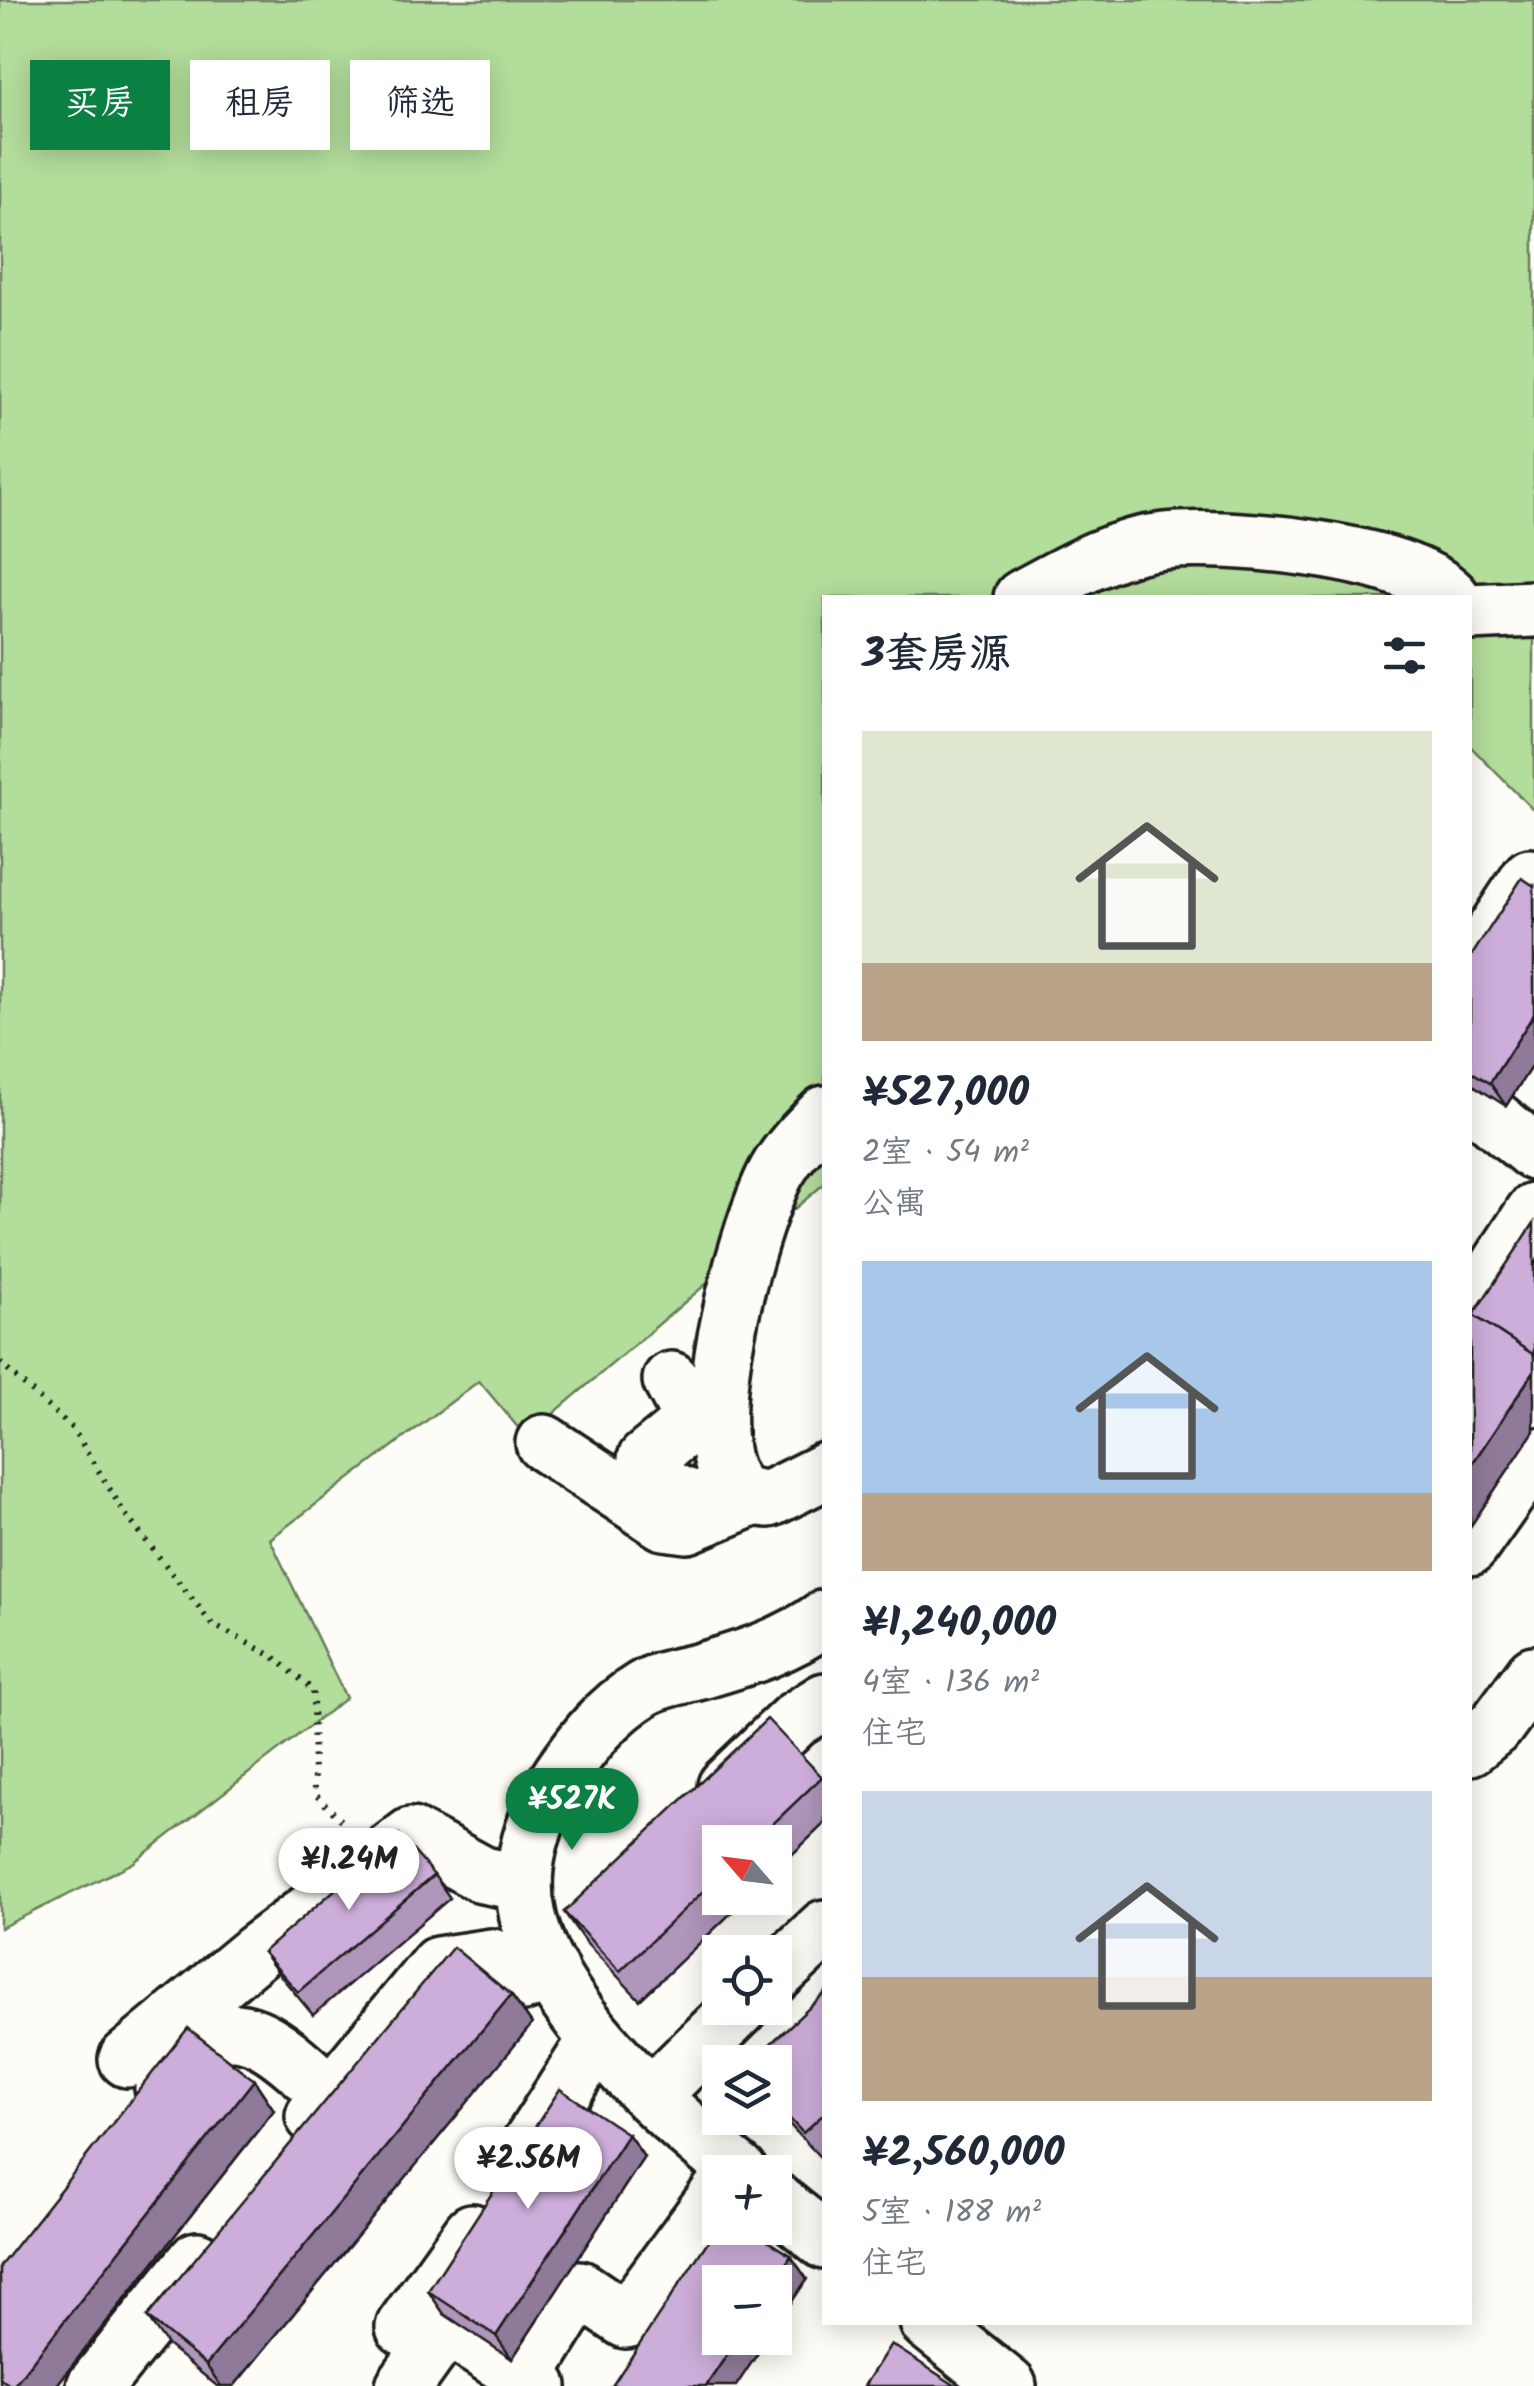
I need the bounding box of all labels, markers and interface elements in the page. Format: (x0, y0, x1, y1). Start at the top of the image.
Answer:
chip: 买房 (30, 60, 170, 150)
chip: 租房 (190, 60, 330, 150)
chip: 筛选 (350, 60, 490, 150)
text: 3套房源 (862, 622, 1011, 689)
icon: filters (1377, 628, 1432, 683)
icon: home (1057, 796, 1237, 976)
text: ¥527,000 (862, 1061, 1029, 1128)
text: 2室 · 54 m² (862, 1128, 1029, 1179)
text: 公寓 (862, 1179, 926, 1230)
icon: home (1057, 1326, 1237, 1506)
text: ¥1,240,000 (862, 1591, 1056, 1658)
text: 4室 · 136 m² (862, 1658, 1039, 1709)
text: 住宅 (862, 1709, 926, 1760)
pin: ¥527K (502, 1768, 642, 1853)
text: ¥527K (528, 1775, 616, 1826)
north arrow (702, 1825, 792, 1915)
map controls (702, 1825, 792, 2355)
pin: ¥1.24M (268, 1828, 430, 1913)
text: ¥1.24M (300, 1835, 398, 1886)
icon: home (1057, 1856, 1237, 2036)
button: locate (702, 1935, 792, 2025)
button: layers (702, 2045, 792, 2135)
text: ¥2,560,000 (862, 2121, 1065, 2188)
pin: ¥2.56M (447, 2127, 609, 2212)
text: ¥2.56M (476, 2134, 580, 2185)
button: + (702, 2155, 792, 2245)
text: 5室 · 188 m² (862, 2188, 1041, 2239)
text: 住宅 (862, 2239, 926, 2290)
button: − (702, 2265, 792, 2355)

